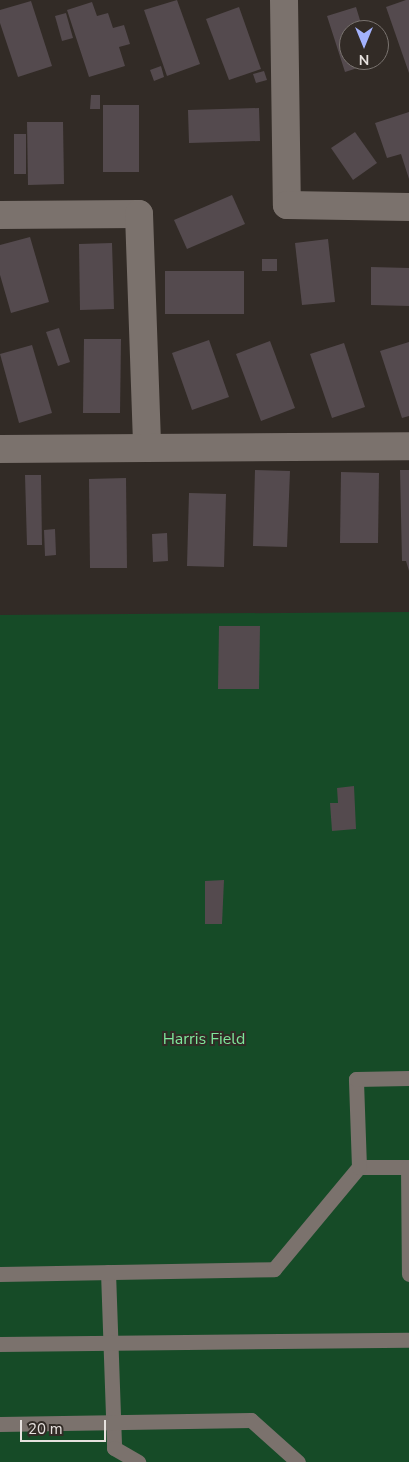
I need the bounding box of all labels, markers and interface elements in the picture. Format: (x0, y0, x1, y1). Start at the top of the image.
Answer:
north arrow (339, 20, 389, 70)
text: N (359, 50, 369, 69)
park label: Harris Field (163, 1029, 245, 1049)
scale bar (22, 1410, 109, 1442)
text: 20 m (28, 1419, 63, 1439)

